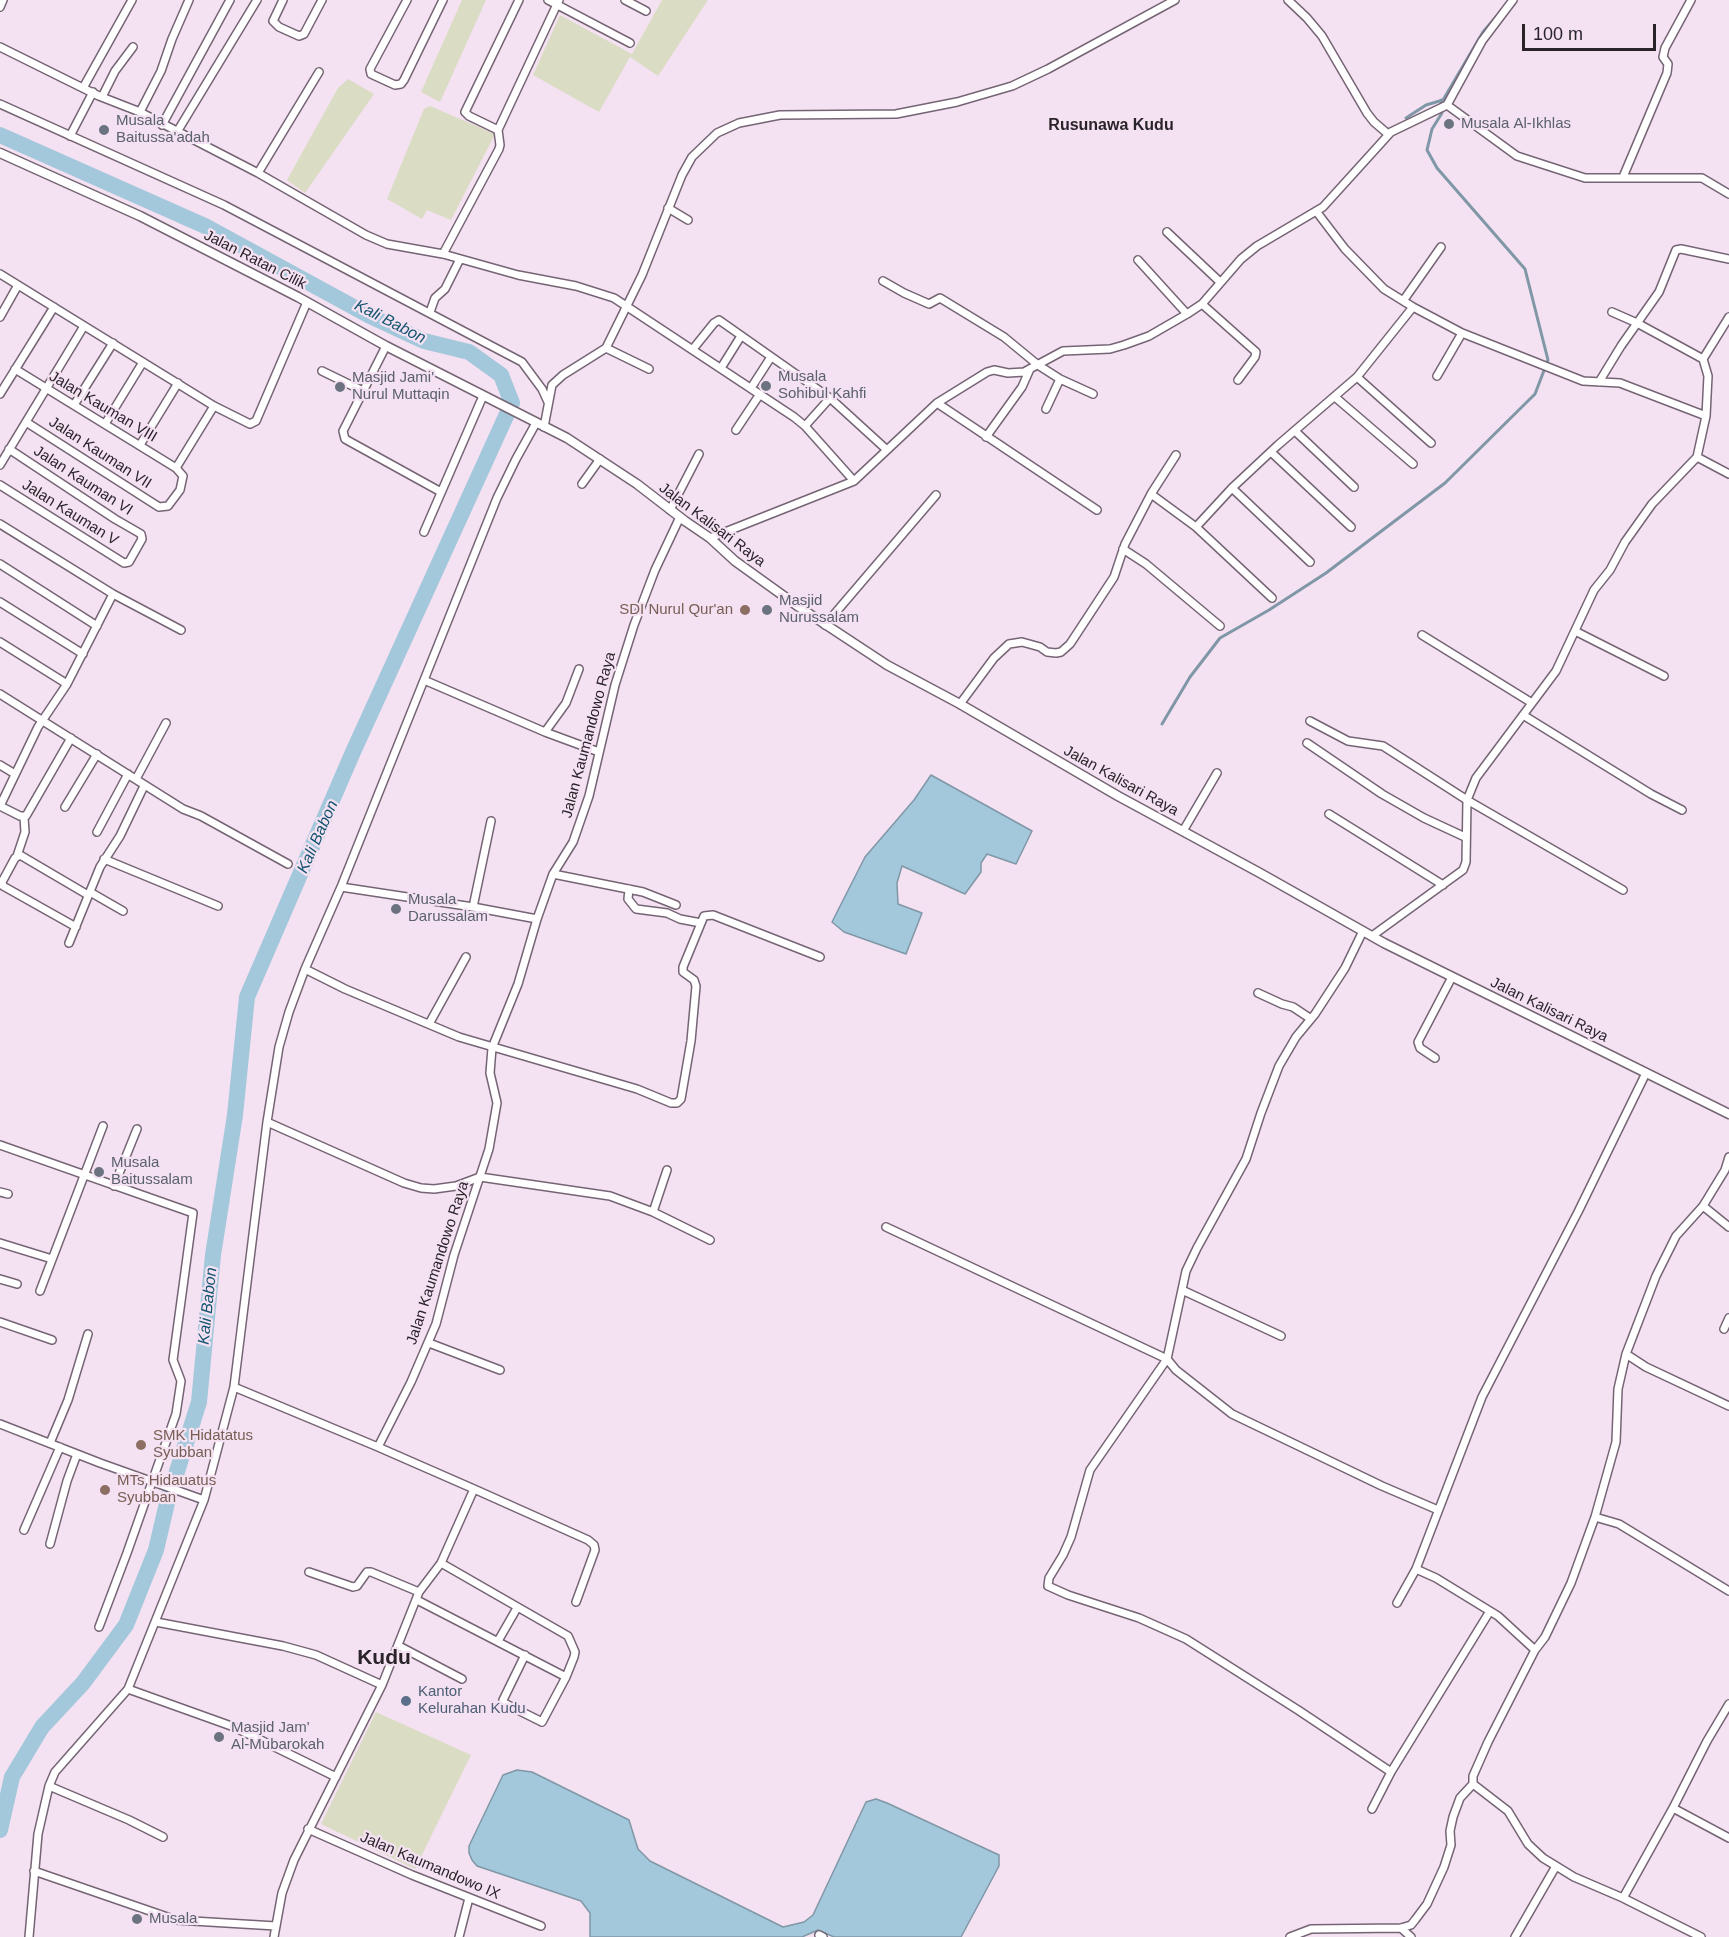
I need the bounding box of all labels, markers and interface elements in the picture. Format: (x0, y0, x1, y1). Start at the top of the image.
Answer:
scale bar (1525, 12, 1658, 50)
text: 100 m (1533, 24, 1583, 44)
place label: Musala Baitussa'adah (116, 112, 210, 147)
place label: Musala Al-Ikhlas (1461, 115, 1571, 133)
district label: Rusunawa Kudu (1048, 116, 1174, 136)
marker: Musala Al-Ikhlas (1442, 117, 1456, 131)
marker: Musala Baitussa'adah (97, 123, 111, 137)
street label: Jalan Ratan Cilik (201, 226, 309, 294)
water label: Kali Babon (351, 296, 429, 348)
street label: Jalan Kauman VIII (46, 368, 160, 446)
place label: Musala Sohibul Kahfi (778, 368, 866, 403)
place label: Masjid Jami' Nurul Muttaqin (352, 369, 450, 404)
marker: Musala Sohibul Kahfi (759, 379, 773, 393)
marker: Masjid Jami' Nurul Muttaqin (333, 380, 347, 394)
street label: Jalan Kauman VII (45, 413, 155, 493)
street label: Jalan Kauman VI (30, 442, 136, 520)
street label: Jalan Kauman V (19, 476, 121, 550)
street label: Jalan Kalisari Raya (655, 479, 769, 571)
place label: Masjid Nurussalam (779, 592, 859, 627)
place label: SDI Nurul Qur'an (619, 601, 733, 619)
marker: SDI Nurul Qur'an (738, 603, 752, 617)
marker: Masjid Nurussalam (760, 603, 774, 617)
street label: Jalan Kaumandowo Raya (558, 650, 620, 820)
street label: Jalan Kalisari Raya (1060, 742, 1182, 820)
water label: Kali Babon (293, 798, 343, 876)
place label: Musala Darussalam (408, 891, 488, 926)
marker: Musala Darussalam (389, 902, 403, 916)
street label: Jalan Kalisari Raya (1487, 974, 1611, 1046)
place label: Musala Baitussalam (111, 1154, 193, 1189)
marker: Musala Baitussalam (92, 1165, 106, 1179)
street label: Jalan Kaumandowo Raya (403, 1179, 473, 1347)
water label: Kali Babon (194, 1267, 222, 1345)
place label: SMK Hidatatus Syubban (153, 1427, 253, 1462)
marker: SMK Hidatatus Syubban (134, 1438, 148, 1452)
place label: MTs Hidauatus Syubban (117, 1472, 216, 1507)
marker: MTs Hidauatus Syubban (98, 1483, 112, 1497)
district label: Kudu (357, 1645, 411, 1671)
place label: Kantor Kelurahan Kudu (418, 1683, 526, 1718)
marker: Kantor Kelurahan Kudu (399, 1694, 413, 1708)
place label: Masjid Jam' Al-Mubarokah (231, 1719, 324, 1754)
marker: Masjid Jam' Al-Mubarokah (212, 1730, 226, 1744)
street label: Jalan Kaumandowo IX (357, 1828, 503, 1904)
place label: Musala (149, 1910, 197, 1928)
marker: Musala (130, 1912, 144, 1926)

